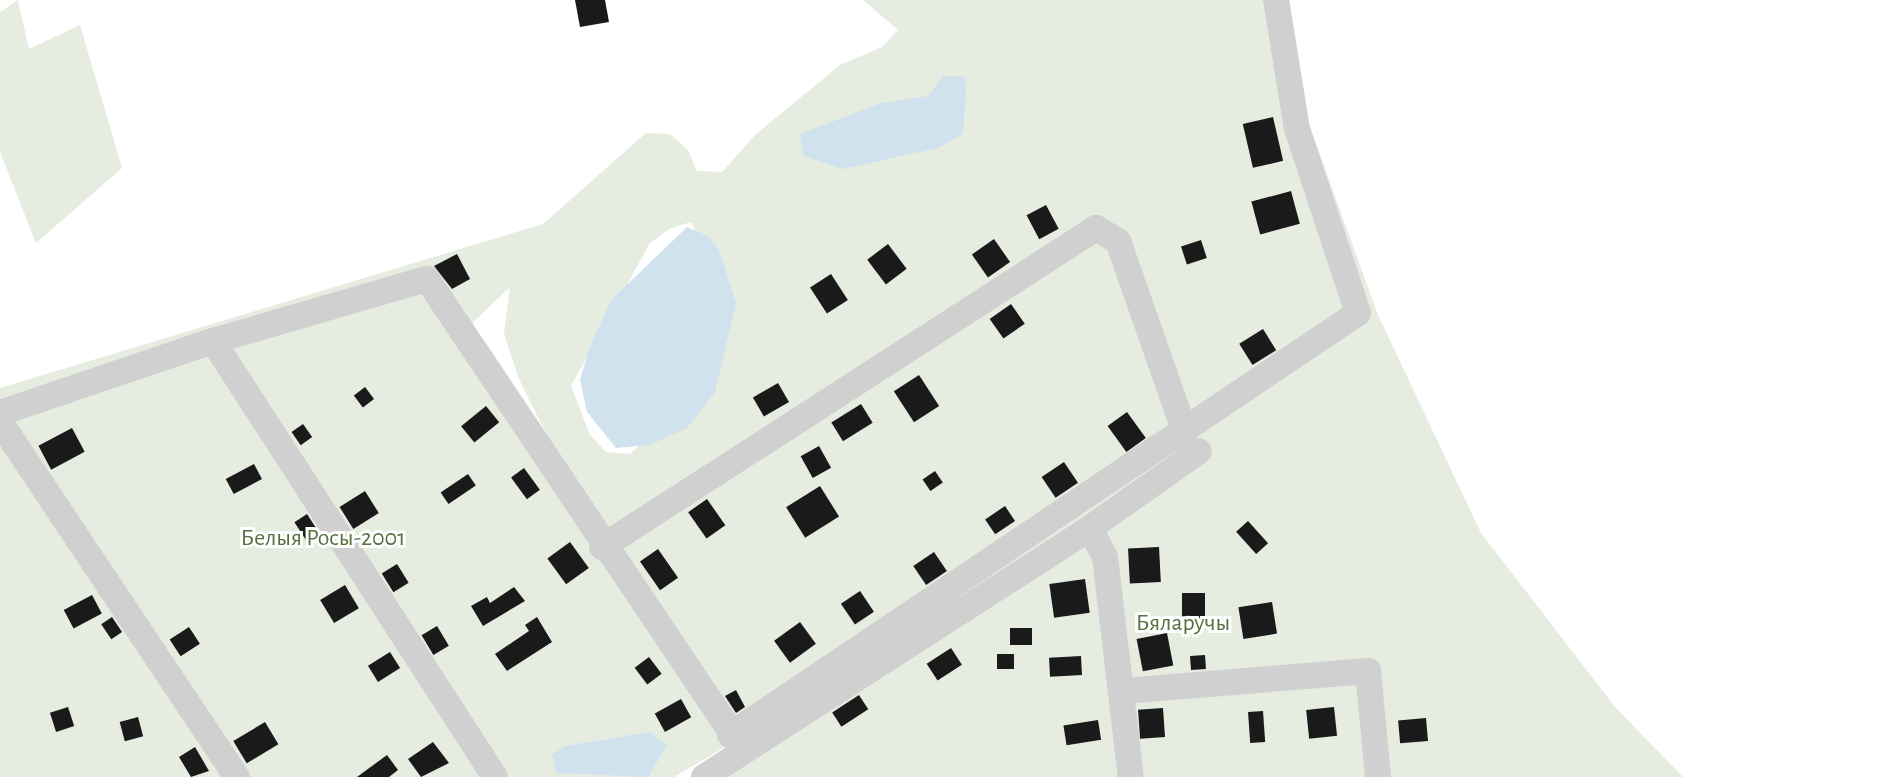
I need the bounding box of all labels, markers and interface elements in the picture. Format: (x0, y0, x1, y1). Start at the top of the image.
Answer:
park label: Белыя Росы-2001 (240, 525, 406, 553)
park label: Бяларучы (1136, 610, 1230, 638)

